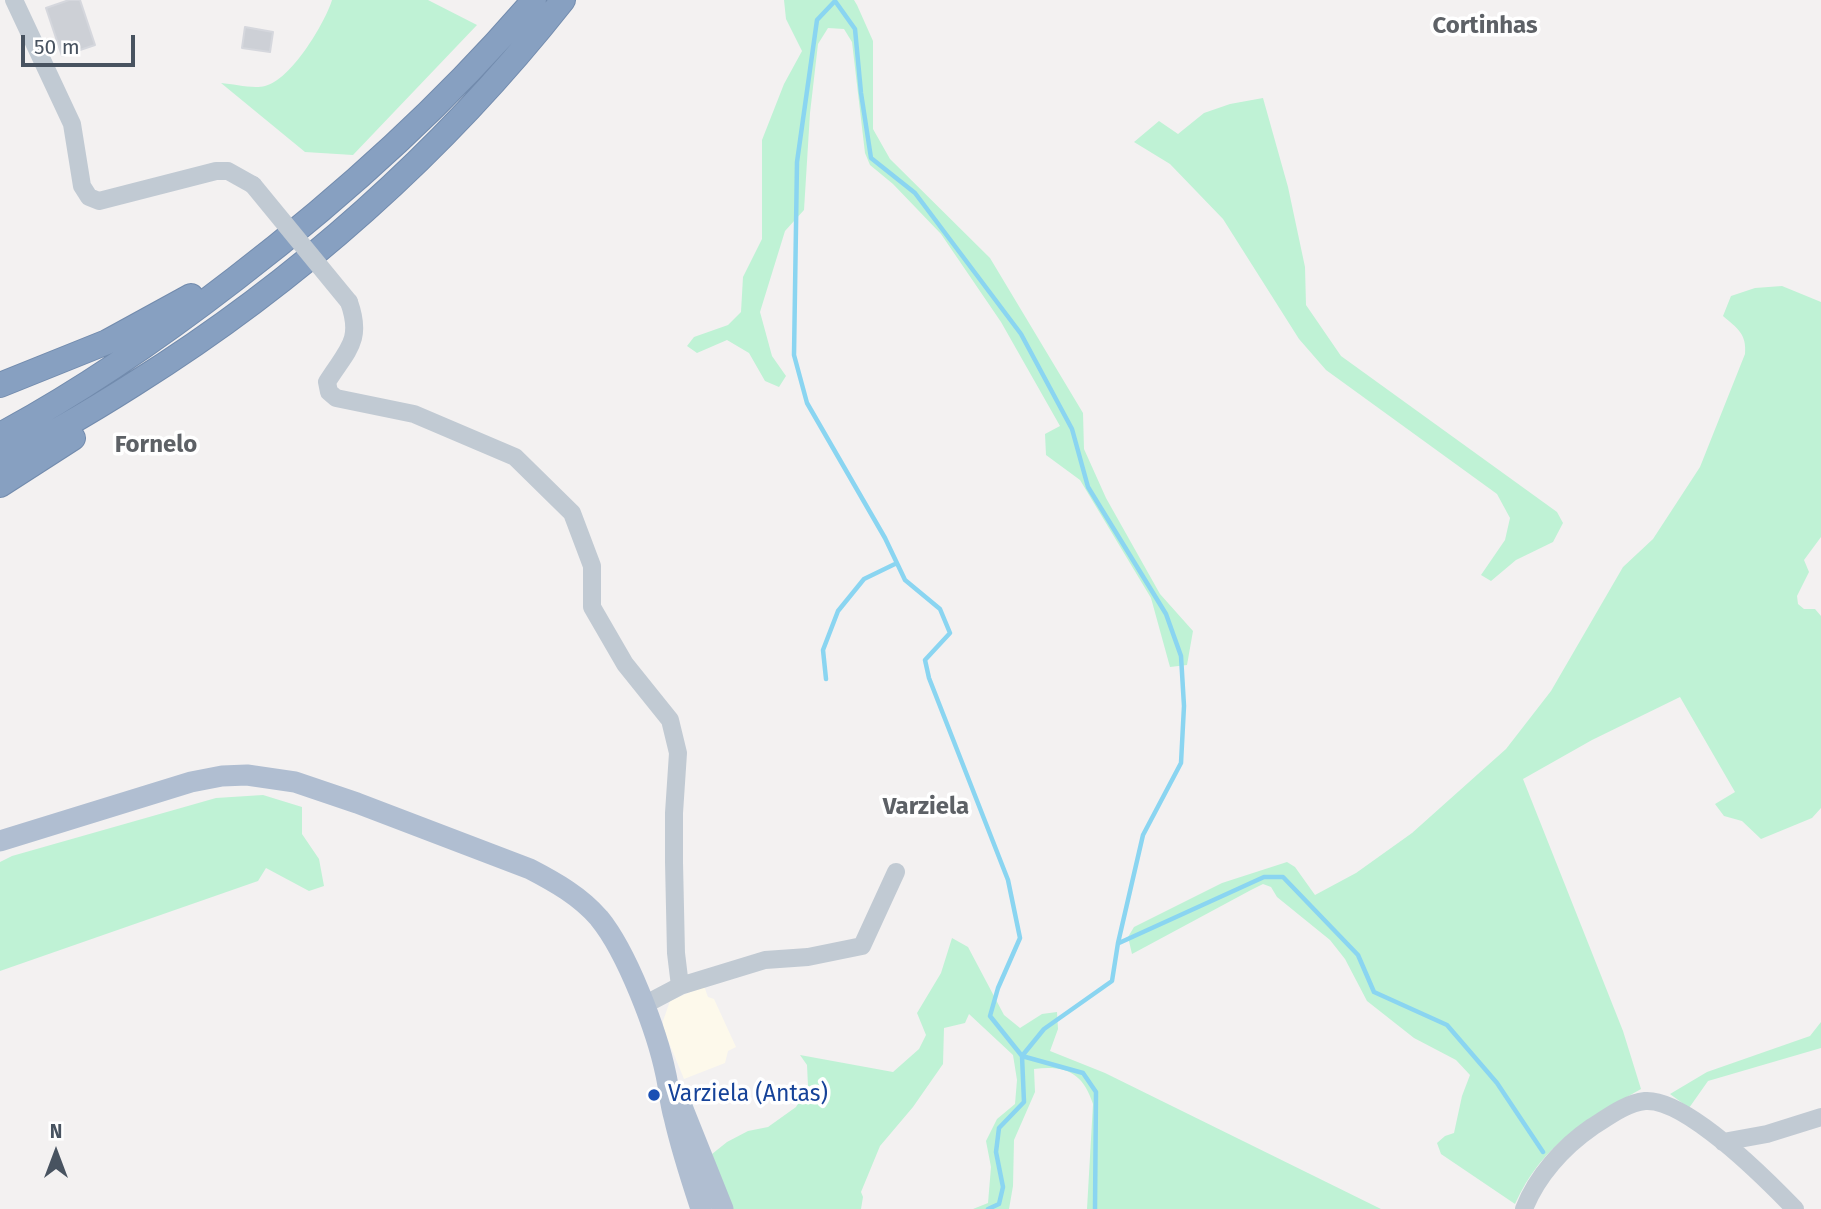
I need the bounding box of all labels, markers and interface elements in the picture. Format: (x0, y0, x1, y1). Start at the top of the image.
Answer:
district label: Cortinhas (1432, 12, 1538, 40)
scale bar (24, 21, 138, 65)
text: 50 m (34, 34, 80, 60)
district label: Fornelo (115, 431, 197, 459)
district label: Varziela (883, 793, 969, 821)
place label: Varziela (Antas) (668, 1081, 828, 1109)
marker: Varziela (Antas) (646, 1087, 662, 1103)
north arrow (21, 1118, 91, 1188)
text: N (50, 1120, 62, 1143)

